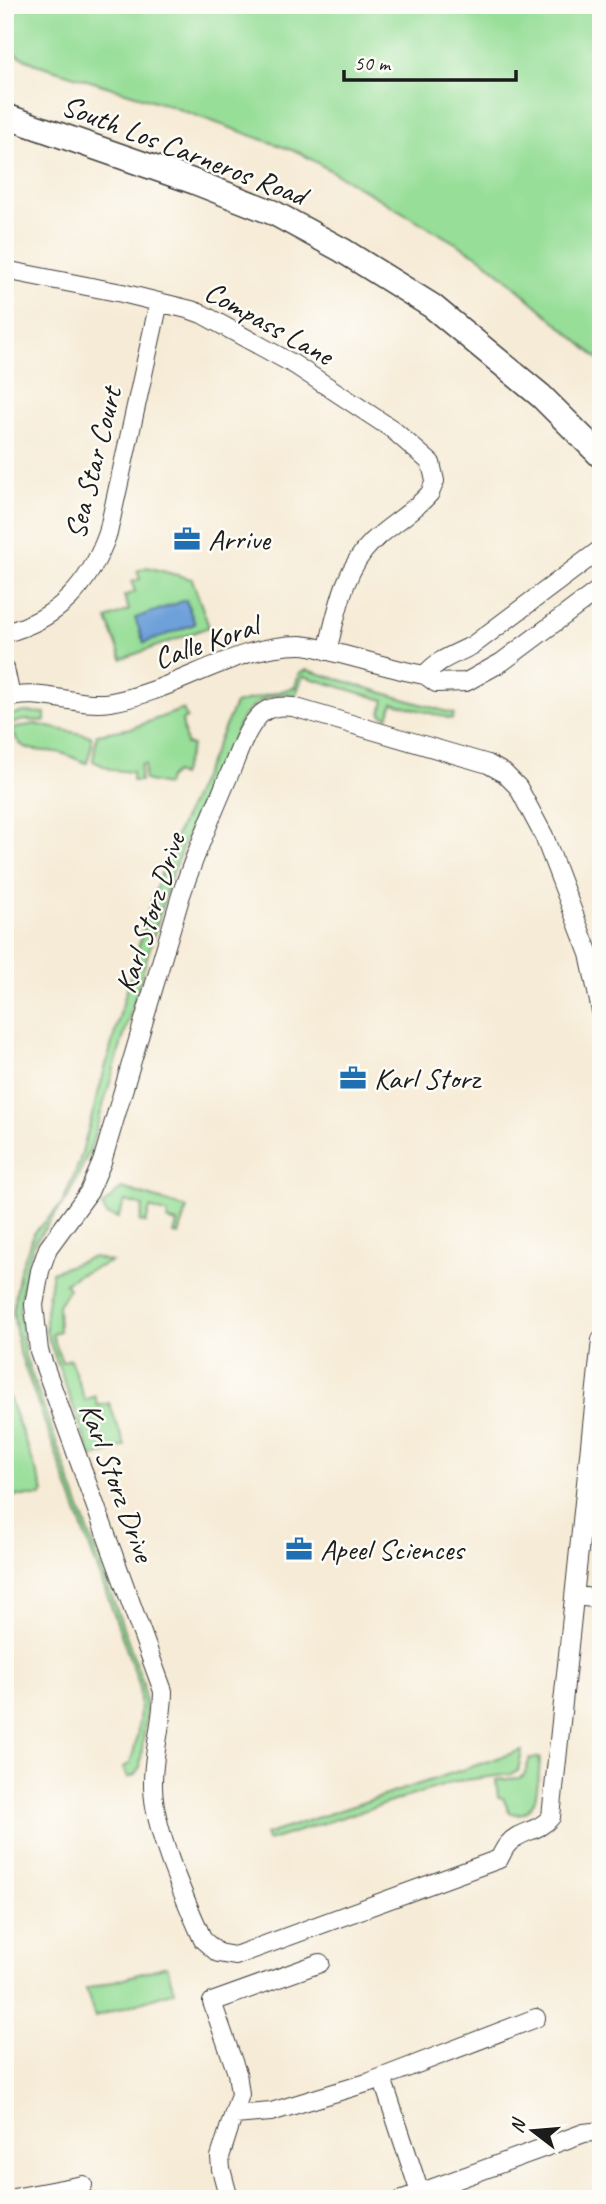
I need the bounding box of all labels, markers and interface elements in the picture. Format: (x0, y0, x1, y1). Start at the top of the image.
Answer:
scale bar (344, 38, 515, 82)
text: 50 m (354, 50, 392, 76)
street label: South Los Carneros Road (57, 86, 315, 216)
street label: Compass Lane (198, 272, 342, 375)
street label: Sea Star Court (56, 380, 131, 543)
place label: Arrive (208, 520, 272, 558)
office icon: Arrive (172, 524, 202, 554)
street label: Calle Koral (149, 605, 268, 678)
street label: Karl Storz Drive (106, 826, 194, 998)
place label: Karl Storz (374, 1059, 482, 1097)
office icon: Karl Storz (338, 1063, 368, 1093)
street label: Karl Storz Drive (71, 1397, 164, 1569)
place label: Apeel Sciences (320, 1530, 466, 1568)
office icon: Apeel Sciences (284, 1534, 314, 1564)
north arrow (498, 2096, 568, 2166)
text: N (504, 2115, 532, 2136)

